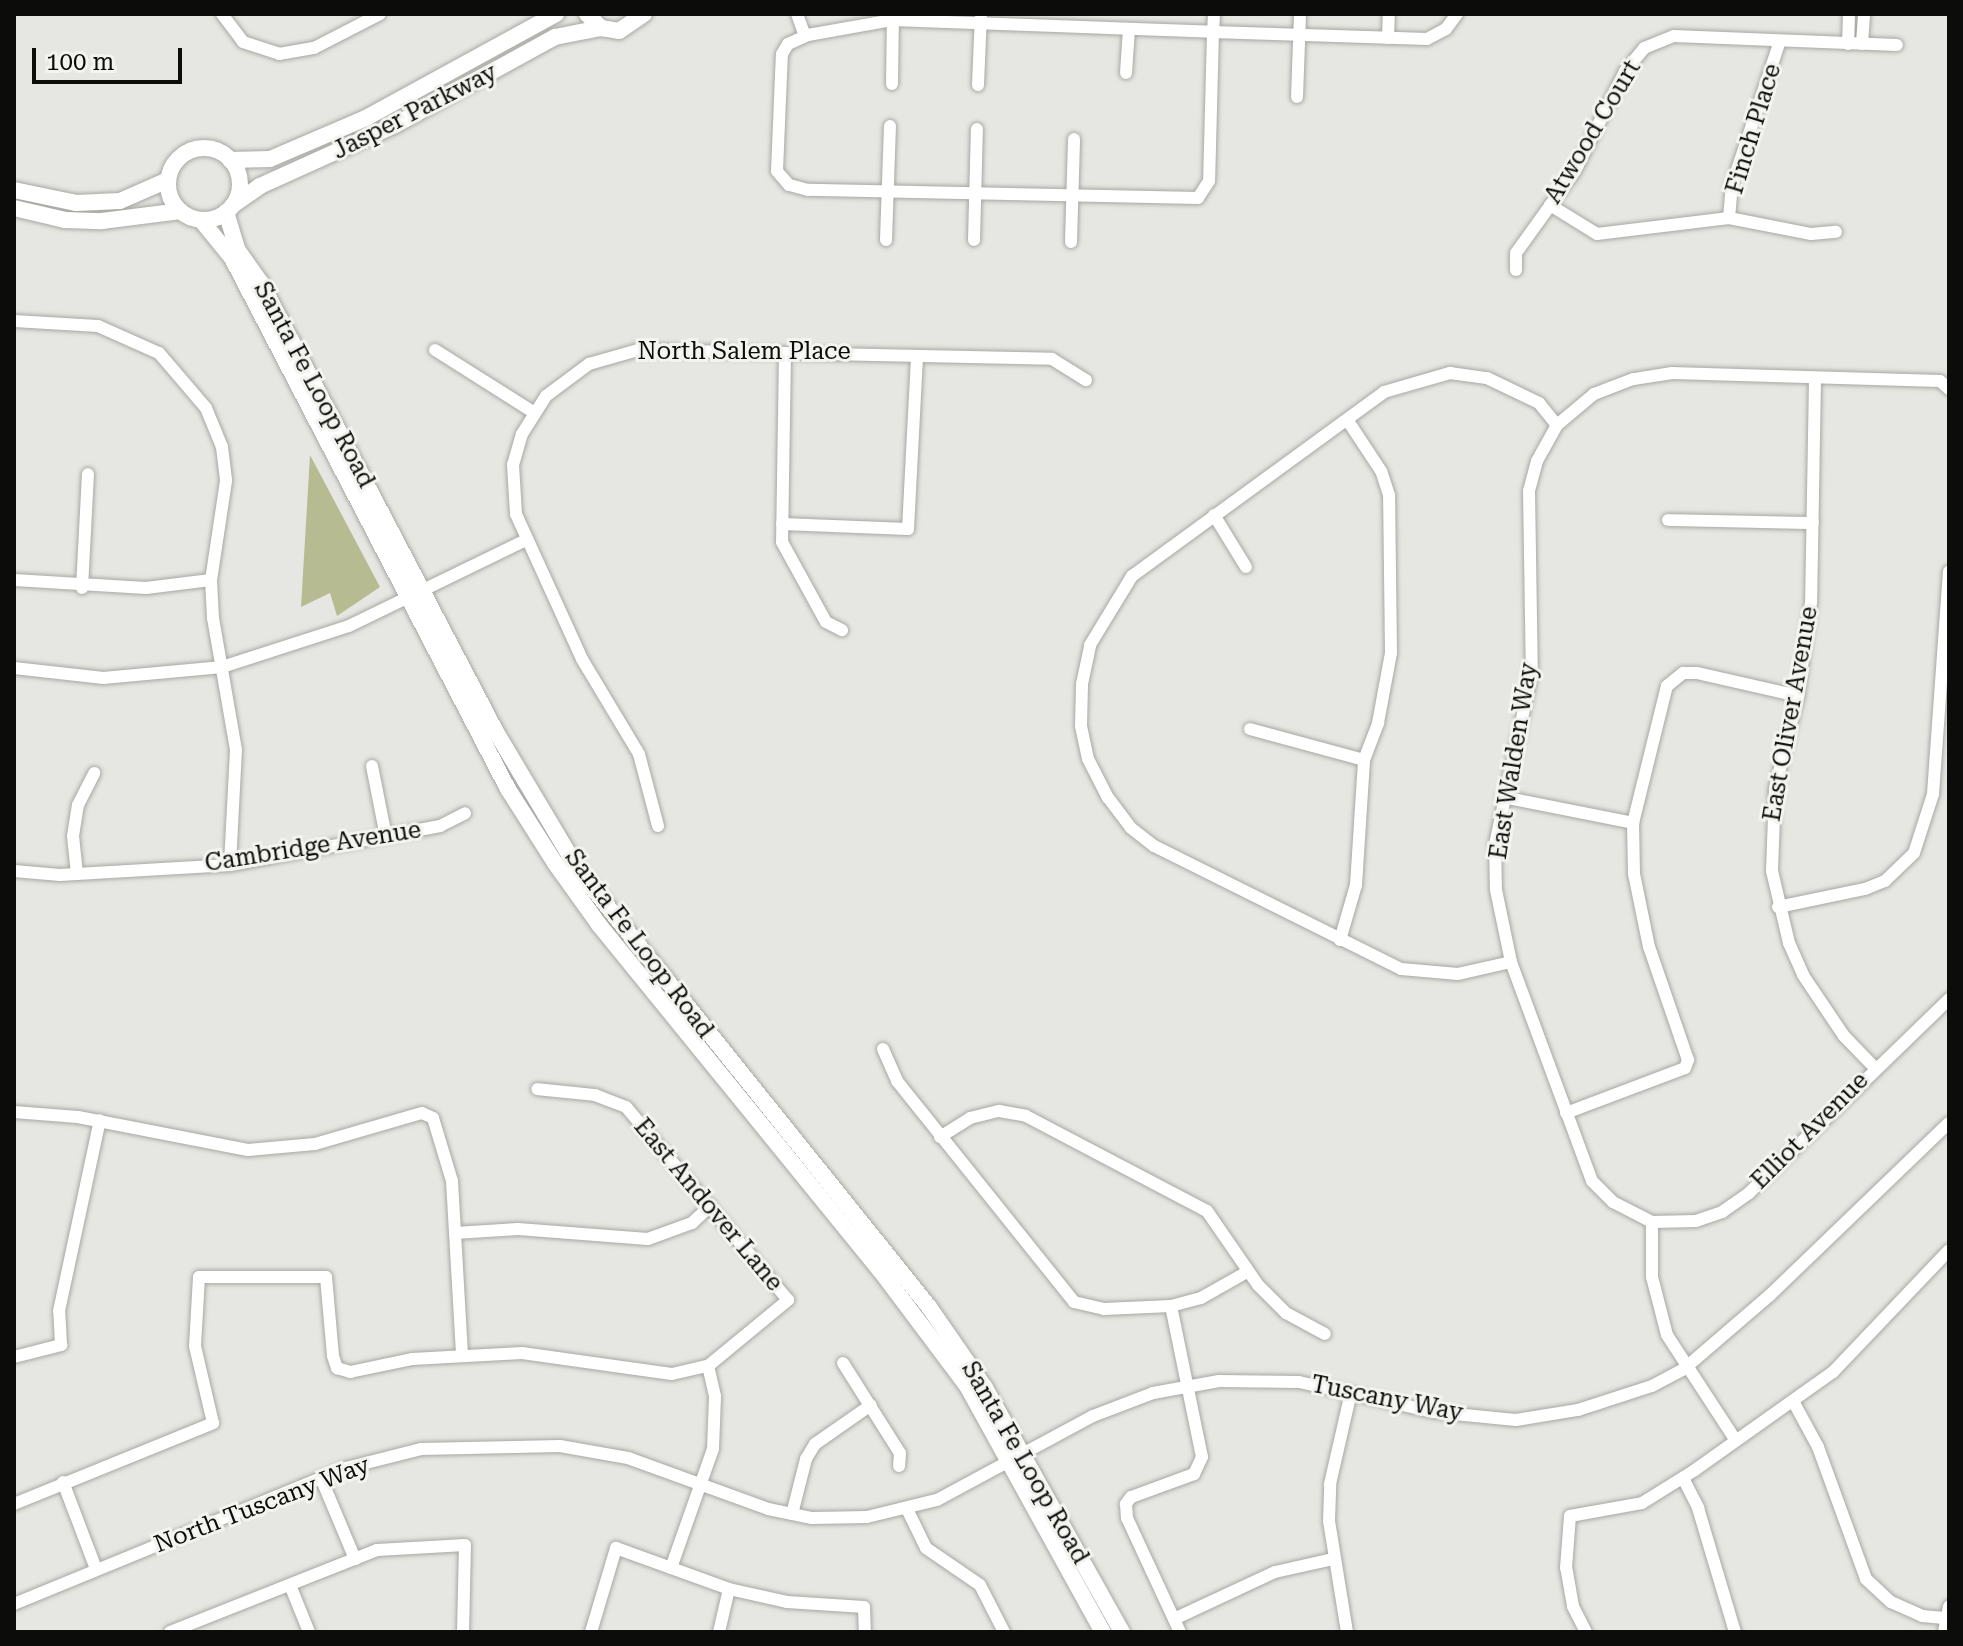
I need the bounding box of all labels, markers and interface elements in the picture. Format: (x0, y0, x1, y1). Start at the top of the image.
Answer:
scale bar (36, 32, 186, 82)
text: 100 m (46, 48, 114, 76)
street label: Atwood Court (1539, 55, 1647, 209)
street label: Jasper Parkway (328, 58, 502, 166)
street label: Finch Place (1721, 60, 1787, 198)
street label: Santa Fe Loop Road (247, 277, 381, 493)
street label: North Salem Place (637, 338, 851, 366)
street label: East Oliver Avenue (1758, 604, 1824, 824)
street label: East Walden Way (1484, 661, 1544, 861)
street label: Cambridge Avenue (203, 816, 423, 878)
street label: Santa Fe Loop Road (559, 844, 719, 1044)
street label: Elliot Avenue (1745, 1066, 1875, 1196)
street label: East Andover Lane (628, 1113, 788, 1297)
street label: Santa Fe Loop Road (955, 1357, 1095, 1569)
street label: Tuscany Way (1309, 1370, 1465, 1428)
street label: North Tuscany Way (150, 1451, 374, 1559)

